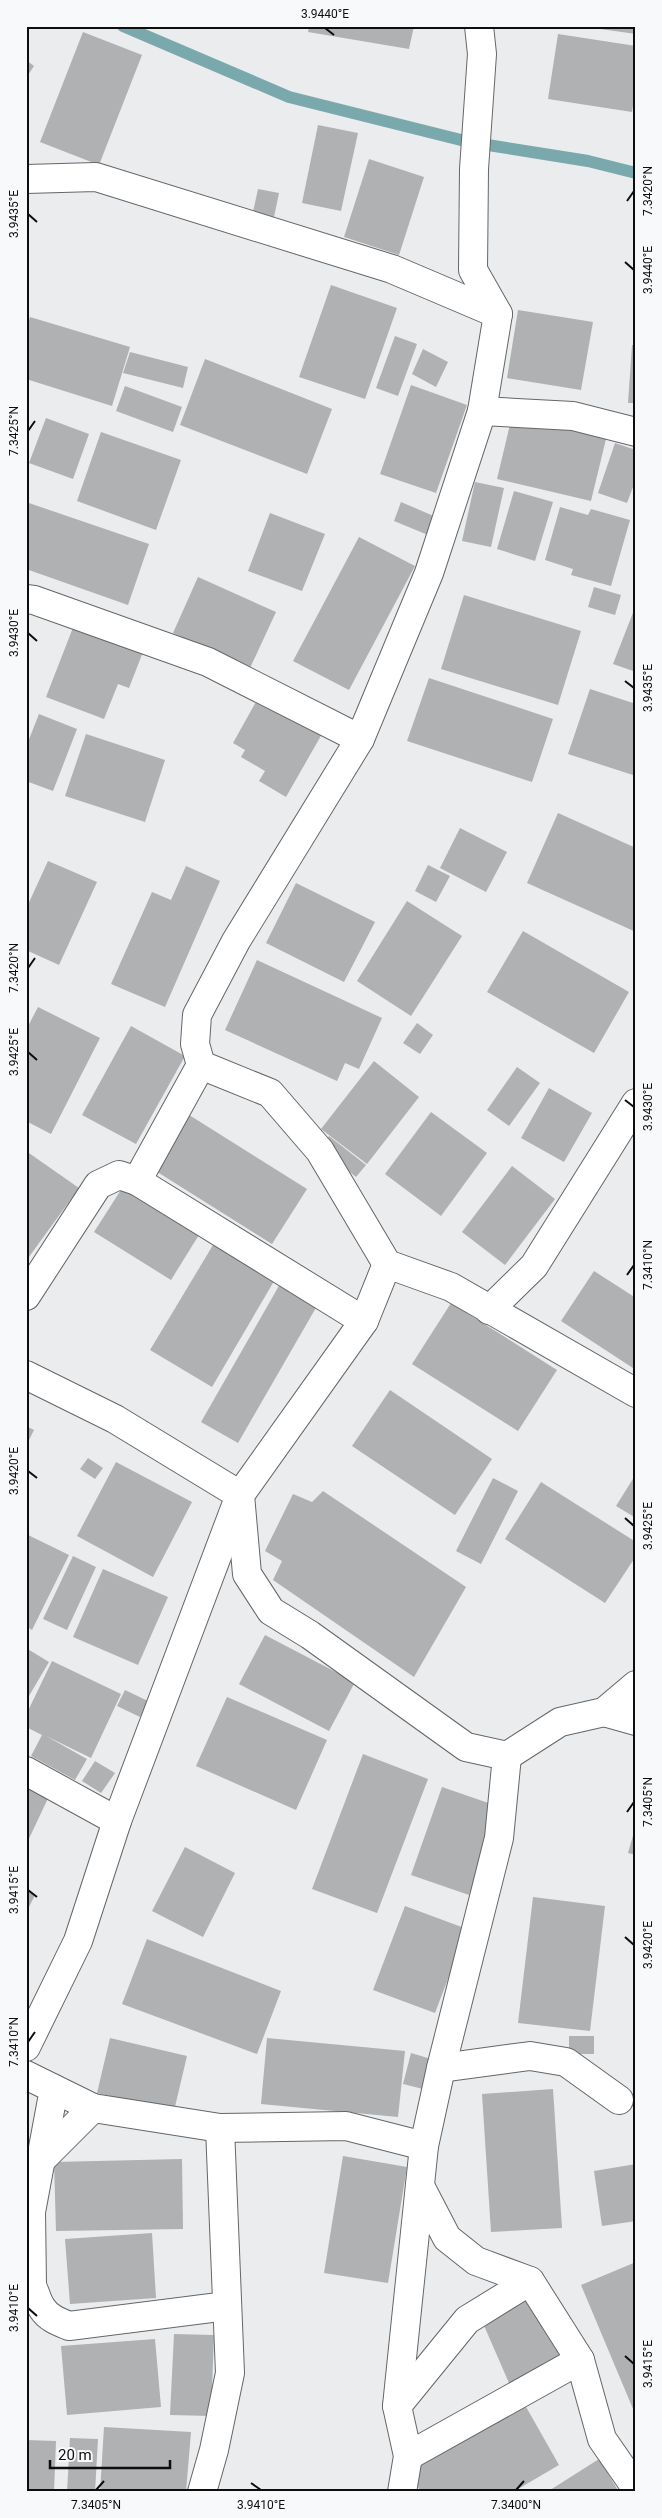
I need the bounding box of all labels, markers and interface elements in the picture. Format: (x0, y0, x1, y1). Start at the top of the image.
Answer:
text: 3.9440°E (301, 7, 349, 21)
text: 7.3420°N (641, 166, 655, 216)
text: 3.9435°E (7, 190, 21, 238)
text: 3.9440°E (641, 246, 655, 294)
text: 7.3425°N (7, 406, 21, 456)
text: 3.9430°E (7, 609, 21, 657)
text: 3.9435°E (641, 664, 655, 712)
text: 7.3420°N (7, 943, 21, 993)
text: 3.9425°E (7, 1028, 21, 1076)
text: 3.9430°E (641, 1083, 655, 1131)
text: 7.3410°N (641, 1240, 655, 1290)
text: 3.9420°E (7, 1447, 21, 1495)
text: 3.9425°E (641, 1502, 655, 1550)
text: 7.3405°N (641, 1777, 655, 1827)
text: 3.9415°E (7, 1866, 21, 1914)
text: 3.9420°E (641, 1921, 655, 1969)
text: 7.3410°N (7, 2017, 21, 2067)
text: 3.9410°E (7, 2284, 21, 2332)
text: 3.9415°E (641, 2340, 655, 2388)
scale bar (50, 2438, 170, 2470)
text: 20 m (58, 2446, 92, 2464)
text: 7.3405°N (71, 2498, 121, 2512)
text: 3.9410°E (237, 2498, 285, 2512)
text: 7.3400°N (491, 2498, 541, 2512)

